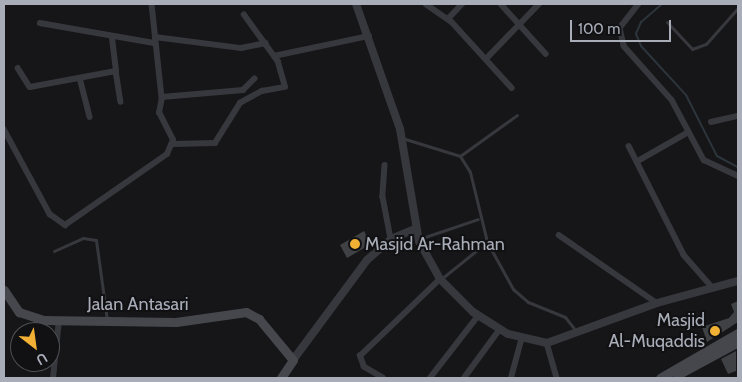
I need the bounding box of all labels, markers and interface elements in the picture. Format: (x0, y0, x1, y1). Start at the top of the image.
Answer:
scale bar (572, 10, 673, 42)
text: 100 m (578, 20, 620, 38)
place label: Masjid Ar-Rahman (365, 233, 505, 255)
marker: Masjid Ar-Rahman (349, 238, 361, 250)
street label: Jalan Antasari (87, 293, 189, 315)
place label: Masjid Al-Muqaddis (608, 310, 705, 352)
north arrow (10, 322, 60, 372)
marker: Masjid Al-Muqaddis (709, 325, 721, 337)
text: U (33, 349, 51, 369)

